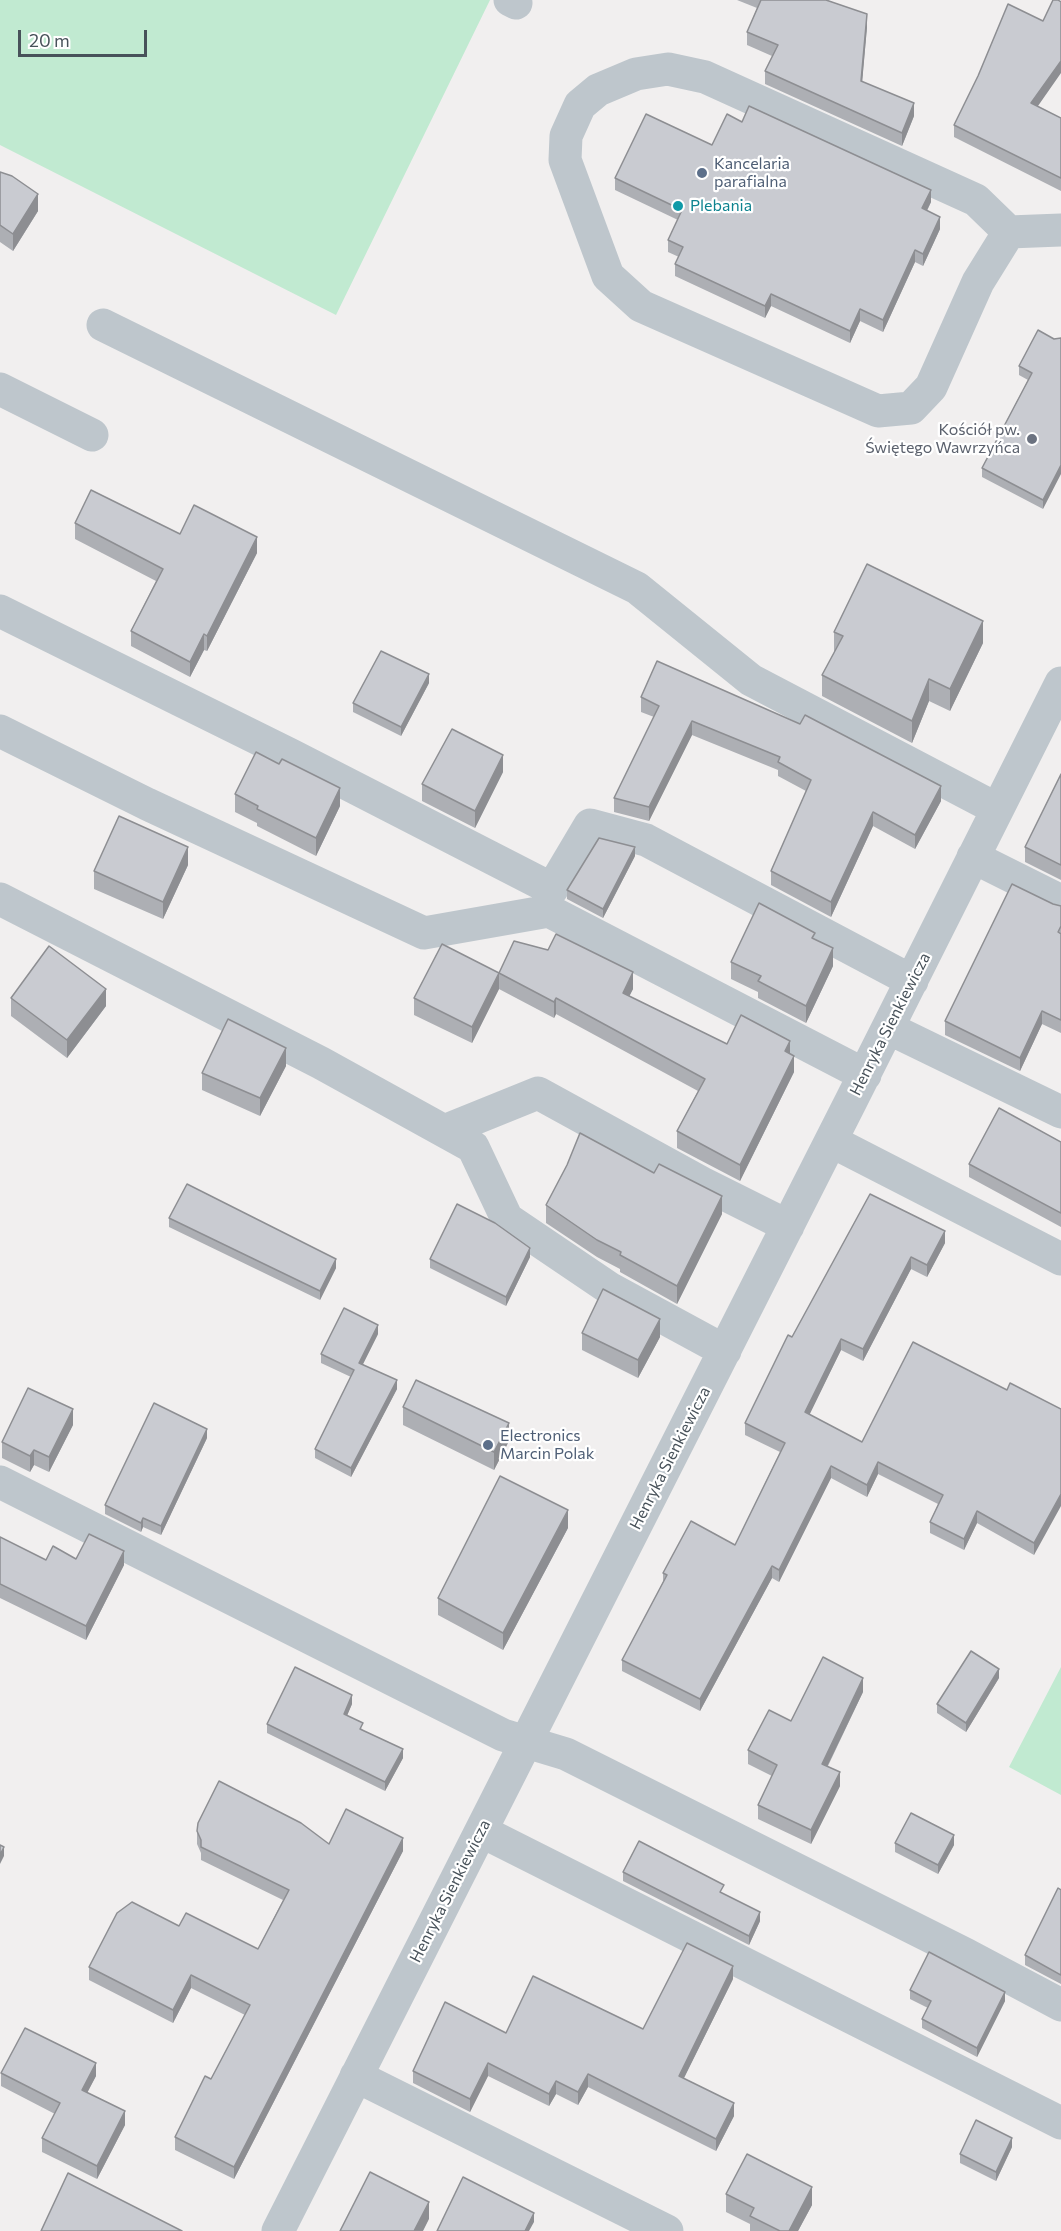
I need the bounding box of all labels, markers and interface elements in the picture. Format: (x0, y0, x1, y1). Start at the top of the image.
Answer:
scale bar (21, 18, 150, 56)
text: 20 m (29, 29, 70, 51)
place label: Kancelaria parafialna (714, 154, 790, 192)
marker: Kancelaria parafialna (695, 166, 709, 180)
place label: Plebania (690, 196, 752, 216)
marker: Plebania (671, 199, 685, 213)
place label: Kościół pw. Świętego Wawrzyńca (865, 420, 1020, 458)
marker: Kościół pw. Świętego Wawrzyńca (1025, 432, 1039, 446)
street label: Henryka Sienkiewicza (846, 949, 934, 1099)
street label: Henryka Sienkiewicza (626, 1383, 714, 1533)
place label: Electronics Marcin Polak (500, 1426, 594, 1464)
marker: Electronics Marcin Polak (481, 1438, 495, 1452)
street label: Henryka Sienkiewicza (406, 1816, 494, 1966)

